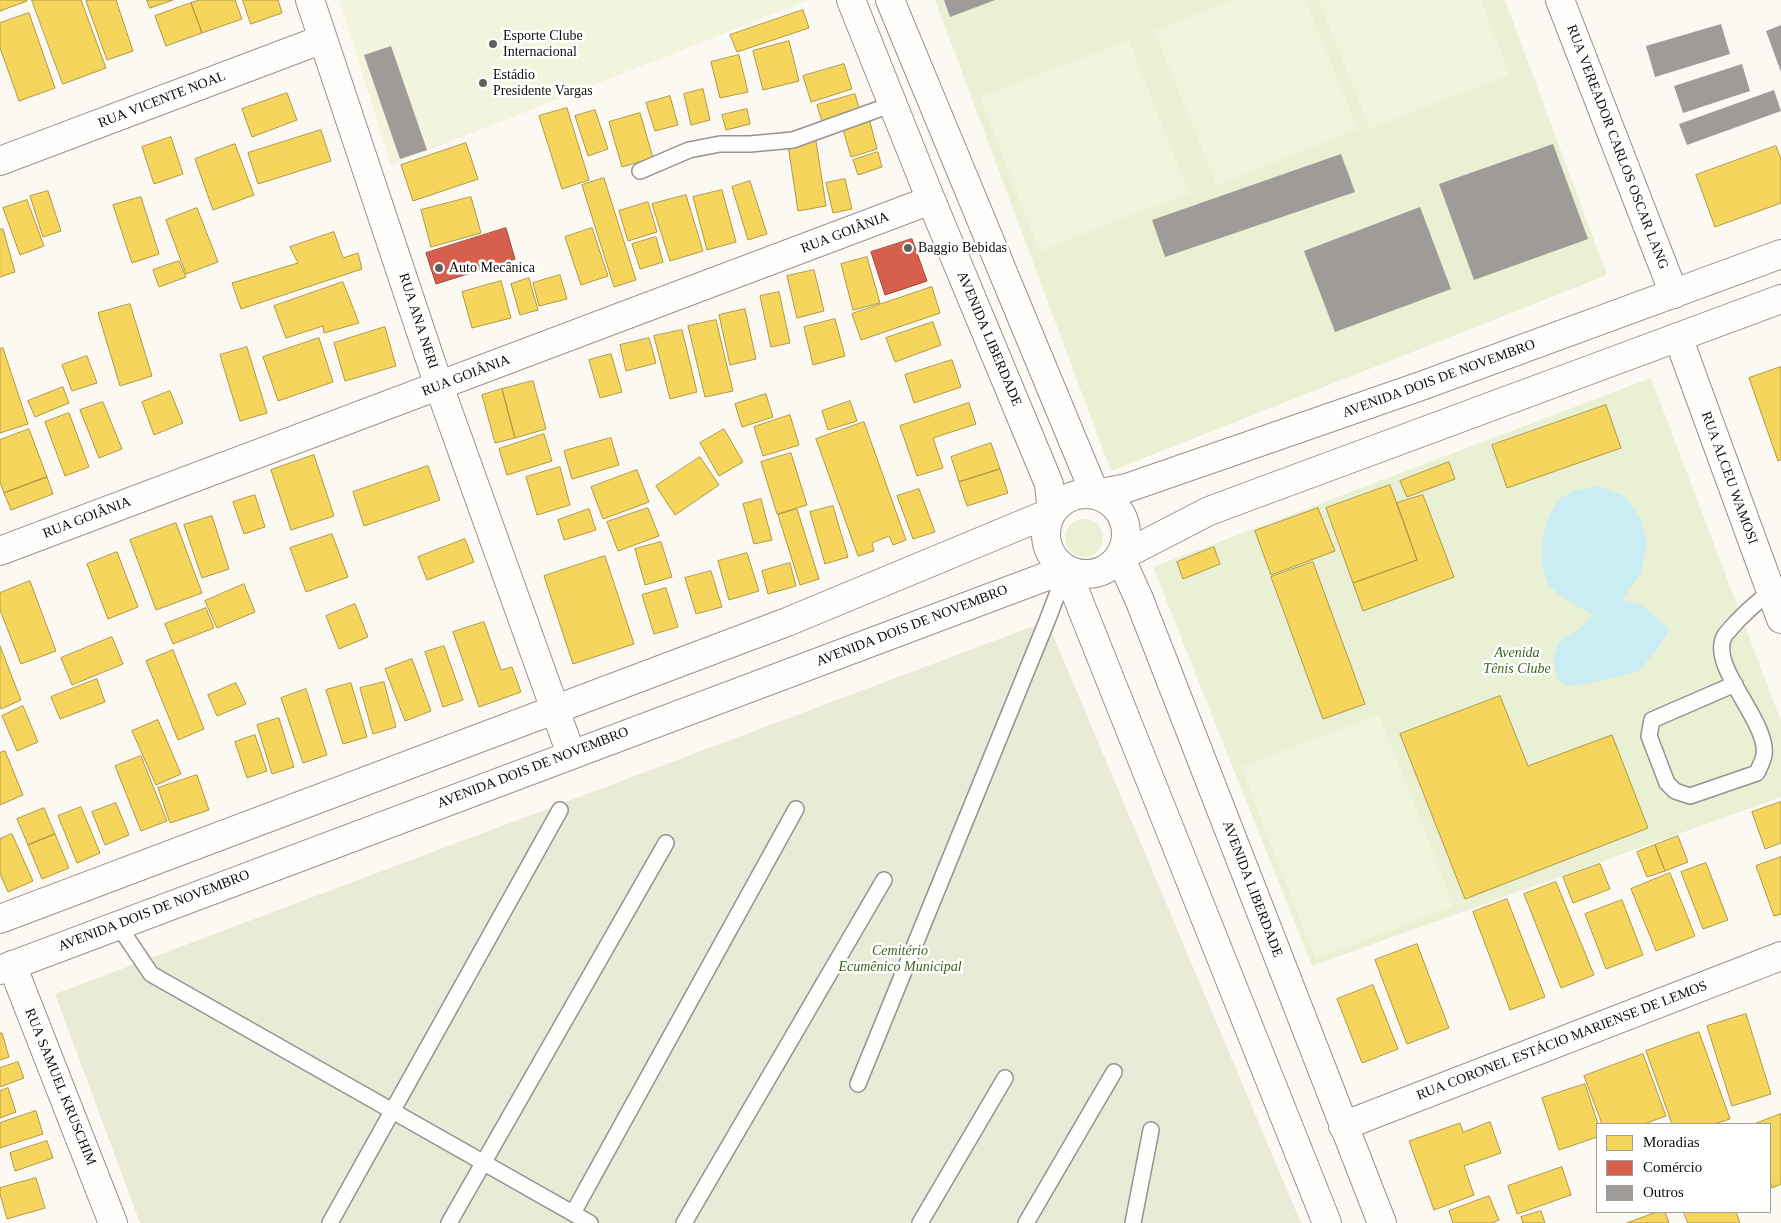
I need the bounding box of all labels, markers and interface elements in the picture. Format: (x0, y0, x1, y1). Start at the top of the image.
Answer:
street label: RUA VEREADOR CARLOS OSCAR LANG (1562, 22, 1672, 272)
place label: Esporte Clube Internacional (503, 28, 583, 60)
marker: Esporte Clube Internacional (487, 38, 499, 50)
place label: Estádio Presidente Vargas (493, 67, 593, 100)
street label: RUA VICENTE NOAL (96, 68, 228, 132)
marker: Estádio Presidente Vargas (477, 77, 489, 89)
street label: RUA GOIÂNIA (799, 209, 891, 257)
place label: Baggio Bebidas (918, 240, 1007, 256)
marker: Baggio Bebidas (902, 242, 914, 254)
place label: Auto Mecânica (449, 260, 535, 276)
marker: Auto Mecânica (433, 262, 445, 274)
street label: AVENIDA LIBERDADE (953, 269, 1025, 409)
street label: RUA ANA NERI (395, 271, 441, 371)
street label: AVENIDA DOIS DE NOVEMBRO (1340, 336, 1538, 422)
street label: RUA GOIÂNIA (420, 352, 512, 400)
street label: RUA ALCEU WAMOSI (1697, 409, 1761, 547)
street label: RUA GOIÂNIA (41, 494, 133, 542)
street label: AVENIDA DOIS DE NOVEMBRO (814, 582, 1010, 670)
park label: Avenida Tênis Clube (1483, 645, 1551, 678)
street label: AVENIDA DOIS DE NOVEMBRO (435, 724, 631, 812)
street label: AVENIDA LIBERDADE (1218, 818, 1286, 960)
street label: AVENIDA DOIS DE NOVEMBRO (56, 867, 252, 955)
park label: Cemitério Ecumênico Municipal (838, 943, 962, 976)
street label: RUA CORONEL ESTÁCIO MARIENSE DE LEMOS (1414, 978, 1710, 1104)
street label: RUA SAMUEL KRUSCHIM (21, 1006, 99, 1168)
legend (1596, 1123, 1771, 1213)
text: Moradias (1643, 1134, 1700, 1150)
text: Comércio (1643, 1159, 1702, 1175)
text: Outros (1643, 1184, 1684, 1200)

